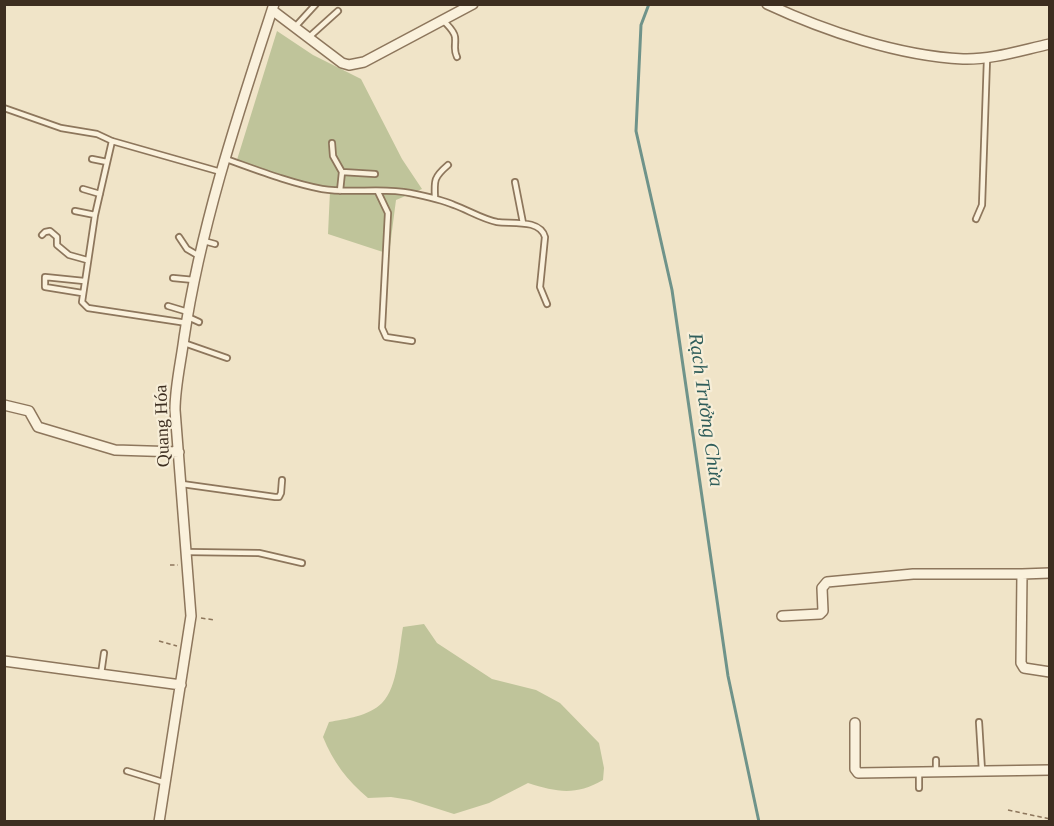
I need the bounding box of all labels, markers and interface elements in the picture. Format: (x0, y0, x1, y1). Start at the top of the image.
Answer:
water label: Rạch Trưởng Chừa (682, 332, 728, 488)
street label: Quang Hóa (151, 384, 175, 468)

